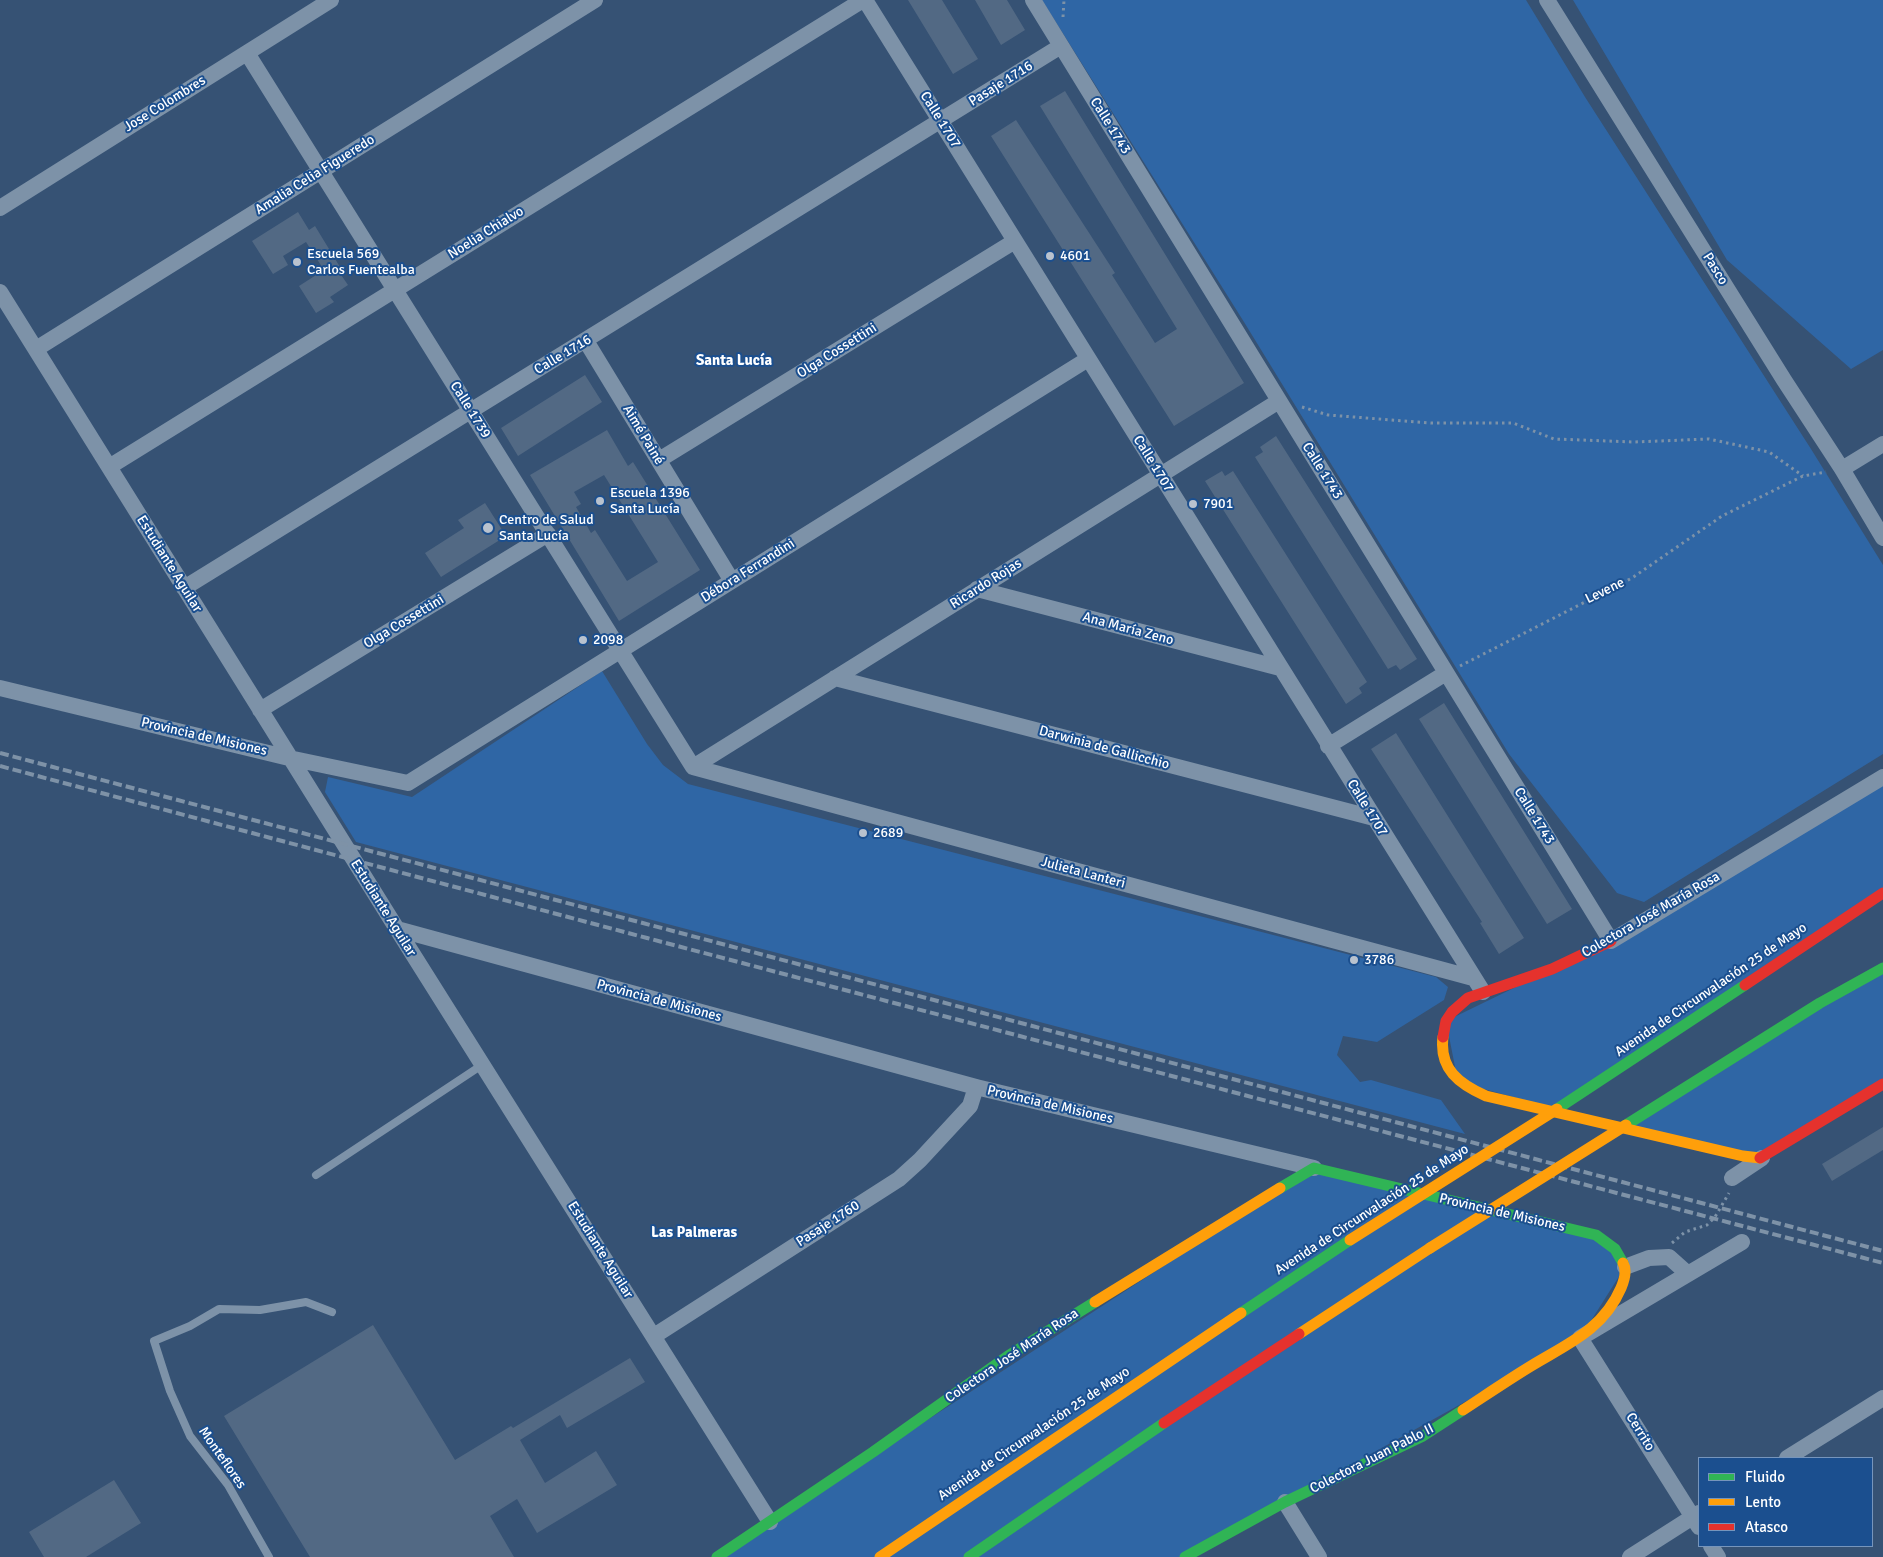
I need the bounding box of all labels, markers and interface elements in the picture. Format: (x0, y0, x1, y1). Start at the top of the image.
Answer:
street label: Pasaje 1716 (966, 58, 1036, 110)
street label: Jose Colombres (121, 72, 209, 136)
street label: Calle 1707 (916, 89, 964, 151)
street label: Calle 1743 (1086, 95, 1134, 157)
street label: Amalia Celia Figueredo (252, 131, 378, 219)
street label: Noelia Chialvo (445, 203, 527, 263)
place label: Escuela 569 Carlos Fuentealba (307, 246, 415, 278)
place label: 4601 (1060, 248, 1090, 264)
marker: 4601 (1044, 250, 1056, 262)
street label: Pasco (1699, 250, 1731, 288)
marker: Escuela 569 Carlos Fuentealba (291, 256, 303, 268)
street label: Olga Cossettini (794, 320, 880, 382)
street label: Calle 1716 (531, 331, 595, 379)
district label: Santa Lucía (696, 352, 772, 370)
street label: Calle 1739 (446, 379, 494, 441)
street label: Aimé Painé (619, 402, 667, 468)
street label: Calle 1707 (1129, 433, 1177, 495)
street label: Calle 1743 (1298, 440, 1346, 502)
place label: Escuela 1396 Santa Lucía (610, 485, 690, 518)
marker: Escuela 1396 Santa Lucía (594, 495, 606, 507)
place label: 7901 (1203, 496, 1233, 512)
marker: 7901 (1187, 498, 1199, 510)
street label: Estudiante Aguilar (132, 512, 206, 616)
place label: Centro de Salud Santa Lucía (499, 512, 594, 544)
marker: Centro de Salud Santa Lucía (481, 521, 495, 535)
street label: Débora Ferrandini (698, 535, 798, 607)
street label: Ricardo Rojas (947, 555, 1025, 613)
street label: Levene (1583, 574, 1627, 608)
street label: Olga Cossettini (361, 591, 447, 653)
street label: Ana María Zeno (1081, 609, 1175, 649)
place label: 2098 (593, 632, 623, 648)
marker: 2098 (577, 634, 589, 646)
street label: Provincia de Misiones (139, 714, 269, 760)
street label: Darwinia de Gallicchio (1037, 722, 1171, 774)
street label: Calle 1707 (1343, 777, 1391, 839)
street label: Calle 1743 (1510, 785, 1558, 847)
place label: 2689 (873, 825, 903, 841)
marker: 2689 (857, 827, 869, 839)
street label: Julieta Lanteri (1039, 854, 1127, 892)
street label: Estudiante Aguilar (346, 856, 420, 960)
street label: Colectora José María Rosa (1579, 869, 1723, 961)
street label: Avenida de Circunvalación 25 de Mayo (1612, 919, 1810, 1061)
place label: 3786 (1364, 952, 1394, 968)
marker: 3786 (1348, 954, 1360, 966)
street label: Provincia de Misiones (595, 976, 723, 1026)
street label: Provincia de Misiones (985, 1082, 1115, 1128)
street label: Avenida de Circunvalación 25 de Mayo (1272, 1141, 1472, 1279)
street label: Provincia de Misiones (1437, 1190, 1567, 1236)
street label: Pasaje 1760 (793, 1197, 863, 1251)
street label: Estudiante Aguilar (563, 1198, 637, 1302)
district label: Las Palmeras (651, 1224, 737, 1242)
street label: Colectora José María Rosa (942, 1305, 1082, 1407)
street label: Avenida de Circunvalación 25 de Mayo (935, 1363, 1133, 1505)
street label: Cerrito (1622, 1410, 1658, 1454)
street label: Colectora Juan Pablo II (1307, 1420, 1437, 1498)
street label: Monteflores (195, 1424, 249, 1492)
legend (1698, 1457, 1873, 1547)
text: Fluido (1745, 1468, 1785, 1486)
text: Lento (1745, 1493, 1781, 1511)
text: Atasco (1745, 1518, 1788, 1536)

